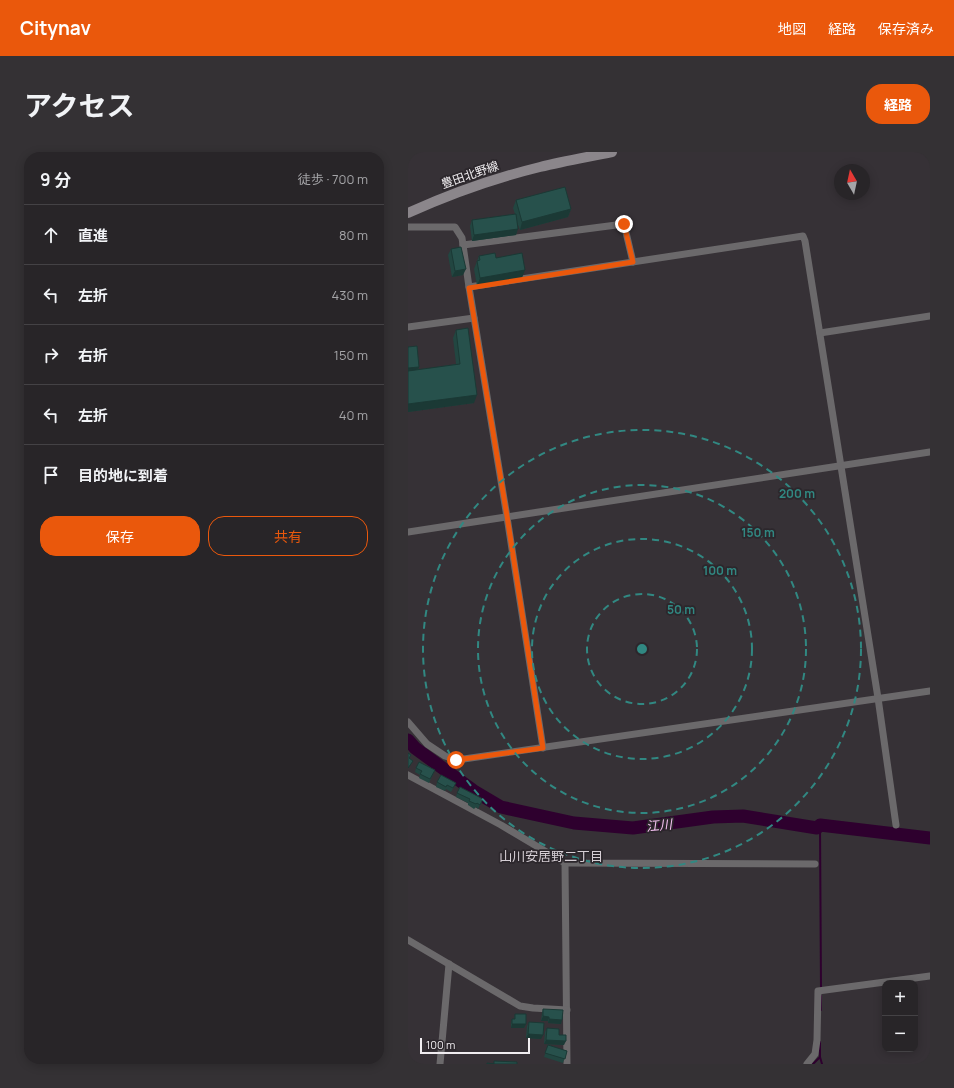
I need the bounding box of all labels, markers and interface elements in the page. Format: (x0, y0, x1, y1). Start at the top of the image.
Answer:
text: Citynav (20, 15, 91, 41)
text: 地図 (778, 19, 806, 38)
text: 経路 (828, 19, 856, 38)
text: 保存済み (878, 19, 934, 38)
button: 経路 (866, 84, 930, 124)
text: アクセス (24, 86, 135, 124)
street label: 豊田北野線 (439, 157, 501, 192)
north arrow (834, 164, 870, 200)
text: 9 分 (40, 168, 71, 191)
text: 徒歩 · 700 m (298, 170, 368, 188)
route end (615, 215, 633, 233)
icon: ahead (40, 224, 62, 246)
text: 直進 (78, 225, 108, 246)
text: 80 m (339, 226, 368, 244)
icon: left (40, 284, 62, 306)
text: 左折 (78, 285, 108, 306)
text: 430 m (332, 286, 368, 304)
icon: right (40, 344, 62, 366)
text: 右折 (78, 345, 108, 366)
text: 150 m (334, 346, 368, 364)
icon: left (40, 404, 62, 426)
text: 左折 (78, 405, 108, 426)
text: 40 m (339, 406, 368, 424)
icon: arrive (40, 464, 62, 486)
text: 目的地に到着 (78, 465, 168, 486)
text: 200 m (779, 485, 815, 502)
button: 保存 (40, 516, 200, 556)
button: 共有 (208, 516, 368, 556)
text: 150 m (741, 524, 775, 541)
text: 100 m (703, 562, 737, 579)
text: 50 m (667, 601, 695, 618)
centre of rings (635, 642, 649, 656)
route start (447, 751, 465, 769)
water label: 江川 (645, 814, 675, 835)
district label: 山川安居野二丁目 (499, 847, 603, 865)
map controls (882, 980, 918, 1052)
button: + (882, 980, 918, 1016)
button: − (882, 1016, 918, 1052)
scale bar (420, 1036, 530, 1055)
text: 100 m (426, 1037, 455, 1052)

